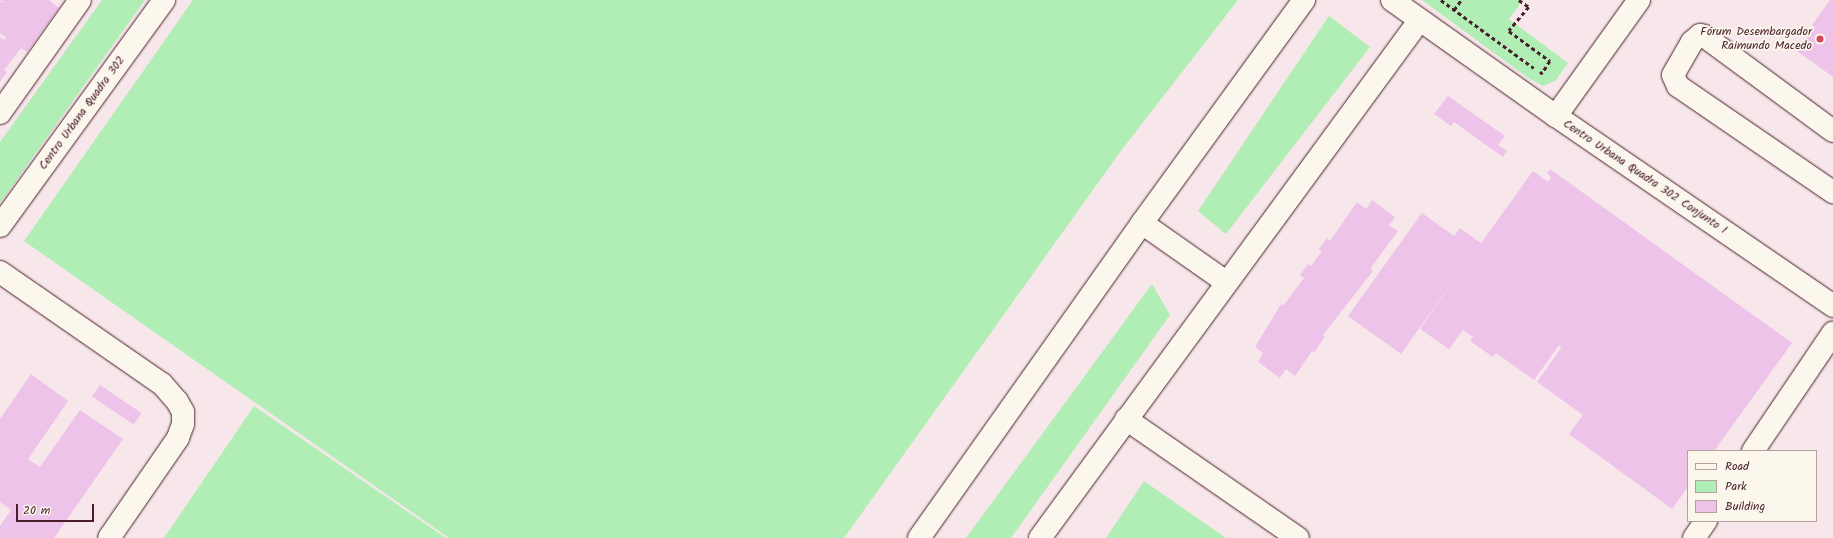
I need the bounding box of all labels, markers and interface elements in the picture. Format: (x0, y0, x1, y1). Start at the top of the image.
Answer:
place label: Fórum Desembargador Raimundo Macedo (1700, 25, 1812, 53)
marker: Fórum Desembargador Raimundo Macedo (1815, 34, 1825, 44)
street label: Centro Urbana Quadra 302 (36, 53, 128, 173)
street label: Centro Urbana Quadra 302 Conjunto 1 (1560, 117, 1730, 237)
legend (1687, 450, 1817, 522)
text: Road (1725, 457, 1749, 476)
text: Park (1725, 477, 1747, 496)
scale bar (18, 496, 96, 522)
text: Building (1725, 497, 1765, 516)
text: 20 m (23, 501, 50, 520)

